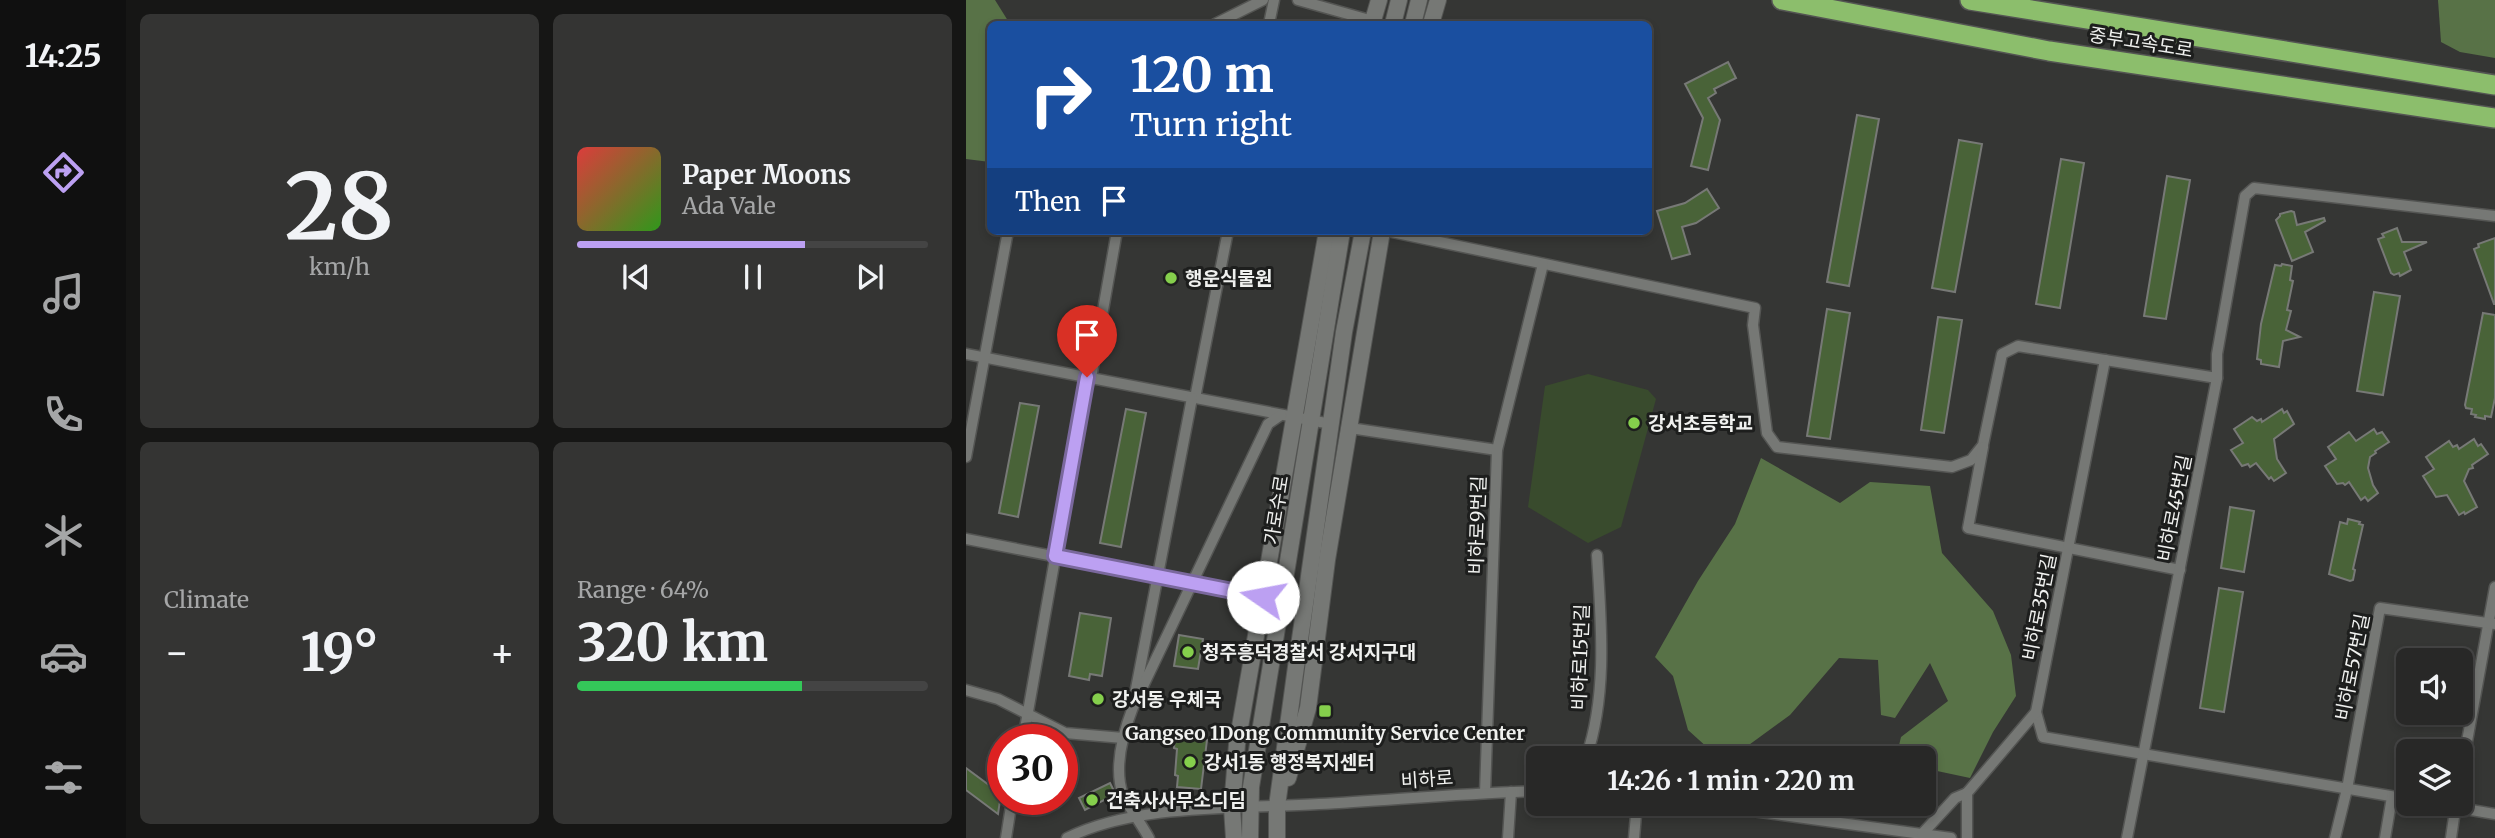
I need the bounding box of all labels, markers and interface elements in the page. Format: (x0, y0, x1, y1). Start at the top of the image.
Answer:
street label: 중부고속도로 (2087, 22, 2195, 62)
text: 14:25 (24, 36, 102, 76)
text: 120 m (1130, 44, 1274, 105)
icon: right (1015, 49, 1106, 140)
text: Turn right (1130, 105, 1292, 145)
icon: directions (39, 148, 88, 197)
text: 28 (285, 149, 394, 264)
text: Paper Moons (682, 158, 851, 191)
icon: arrive (1095, 182, 1133, 220)
text: Then (1015, 185, 1081, 218)
text: Ada Vale (682, 191, 776, 220)
text: km/h (309, 252, 370, 281)
icon: previous (617, 258, 655, 296)
icon: pause (734, 258, 772, 296)
icon: next (851, 258, 889, 296)
place label: 행운식물원 (1185, 266, 1272, 290)
icon: music (39, 269, 88, 318)
marker: 행운식물원 (1163, 270, 1179, 286)
pin (1057, 305, 1117, 377)
icon: arrive (1068, 316, 1106, 354)
icon: phone (39, 390, 88, 439)
place label: 강서초등학교 (1648, 411, 1753, 435)
marker: 강서초등학교 (1626, 415, 1642, 431)
street label: 비하로45번길 (2152, 452, 2196, 564)
street label: 가로수로 (1259, 474, 1293, 546)
street label: 비하로9번길 (1463, 475, 1491, 575)
icon: climate (39, 511, 88, 560)
street label: 비하로35번길 (2017, 552, 2061, 662)
position arrow (1226, 560, 1300, 634)
text: Range · 64% (577, 575, 709, 604)
text: Climate (164, 585, 249, 614)
street label: 비하로15번길 (1566, 603, 1594, 711)
text: 320 km (577, 610, 768, 675)
street label: 비하로57번길 (2330, 611, 2374, 723)
text: 19° (301, 620, 379, 685)
text: − (164, 629, 189, 676)
text: + (490, 629, 515, 676)
icon: car (39, 632, 88, 681)
place label: 청주흥덕경찰서 강서지구대 (1202, 640, 1416, 664)
marker: 청주흥덕경찰서 강서지구대 (1180, 644, 1196, 660)
map controls (2396, 648, 2473, 816)
button: sound (2396, 648, 2473, 725)
place label: 강서동 우체국 (1112, 687, 1221, 711)
marker: 강서동 우체국 (1090, 691, 1106, 707)
marker: Gangseo 1Dong Community Service Center (1317, 703, 1333, 719)
place label: Gangseo 1Dong Community Service Center (1125, 721, 1525, 745)
speed limit sign: 30 (987, 724, 1078, 815)
button: layers (2396, 739, 2473, 816)
place label: 강서1동 행정복지센터 (1204, 750, 1375, 774)
icon: filters (39, 753, 88, 802)
marker: 강서1동 행정복지센터 (1182, 754, 1198, 770)
text: 14:26 · 1 min · 220 m (1607, 764, 1855, 797)
street label: 비하로 (1400, 765, 1454, 793)
place label: 건축사사무소디딤 (1106, 788, 1246, 812)
marker: 건축사사무소디딤 (1084, 792, 1100, 808)

